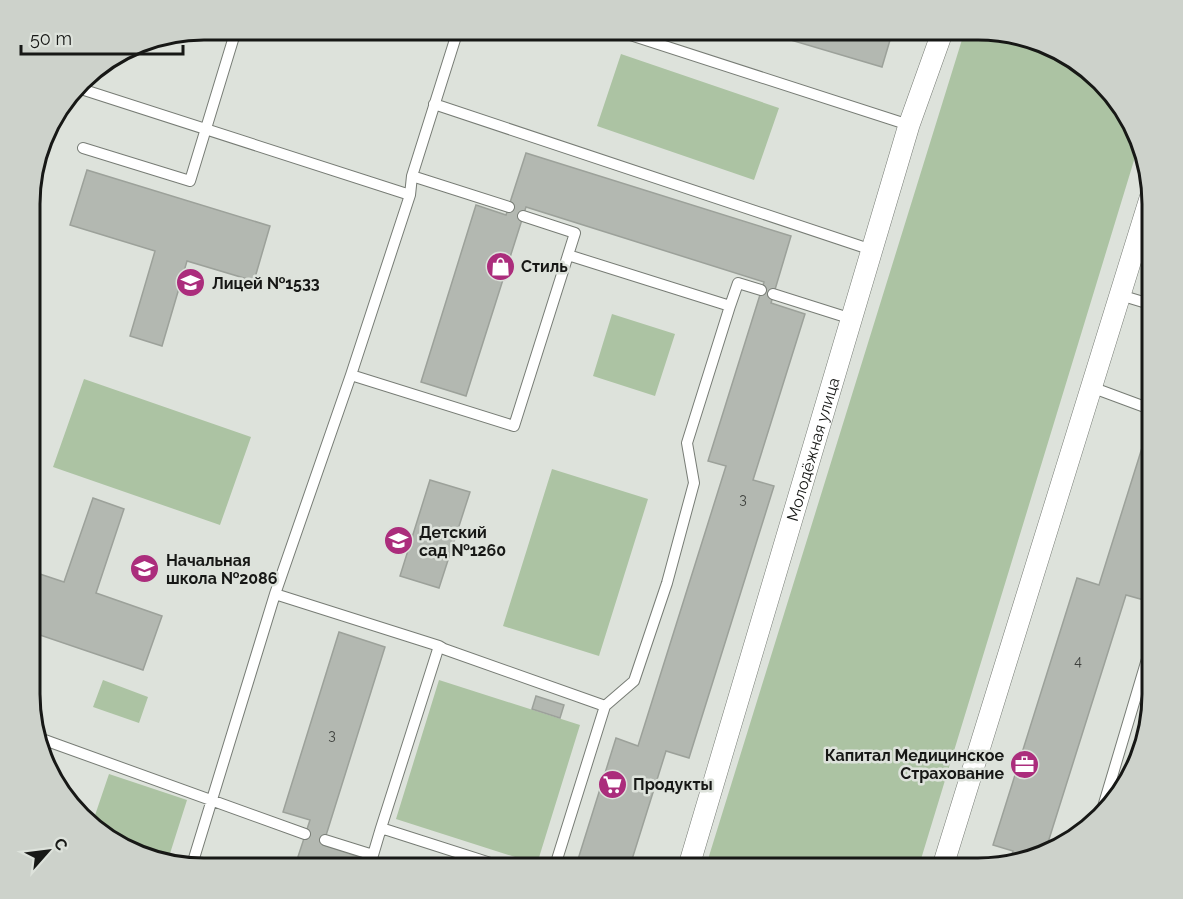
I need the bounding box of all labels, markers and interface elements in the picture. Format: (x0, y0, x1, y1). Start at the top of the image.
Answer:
scale bar (21, 18, 183, 56)
text: 50 m (30, 28, 72, 49)
shop icon: Стиль (484, 250, 516, 282)
place label: Стиль (521, 257, 568, 276)
school or university icon: Лицей №1533 (175, 267, 207, 299)
place label: Лицей №1533 (212, 274, 320, 293)
street label: Молодёжная улица (782, 375, 843, 523)
house number: 3 (739, 491, 747, 507)
place label: Детский сад №1260 (419, 523, 506, 560)
school or university icon: Детский сад №1260 (382, 525, 414, 557)
place label: Начальная школа №2086 (166, 551, 278, 588)
school or university icon: Начальная школа №2086 (129, 553, 161, 585)
house number: 4 (1074, 653, 1082, 669)
house number: 3 (328, 727, 336, 743)
place label: Капитал Медицинское Страхование (825, 746, 1004, 783)
office icon: Капитал Медицинское Страхование (1009, 748, 1041, 780)
supermarket icon: Продукты (596, 768, 628, 800)
place label: Продукты (633, 775, 713, 794)
north arrow (18, 821, 78, 881)
text: С (50, 835, 72, 854)

